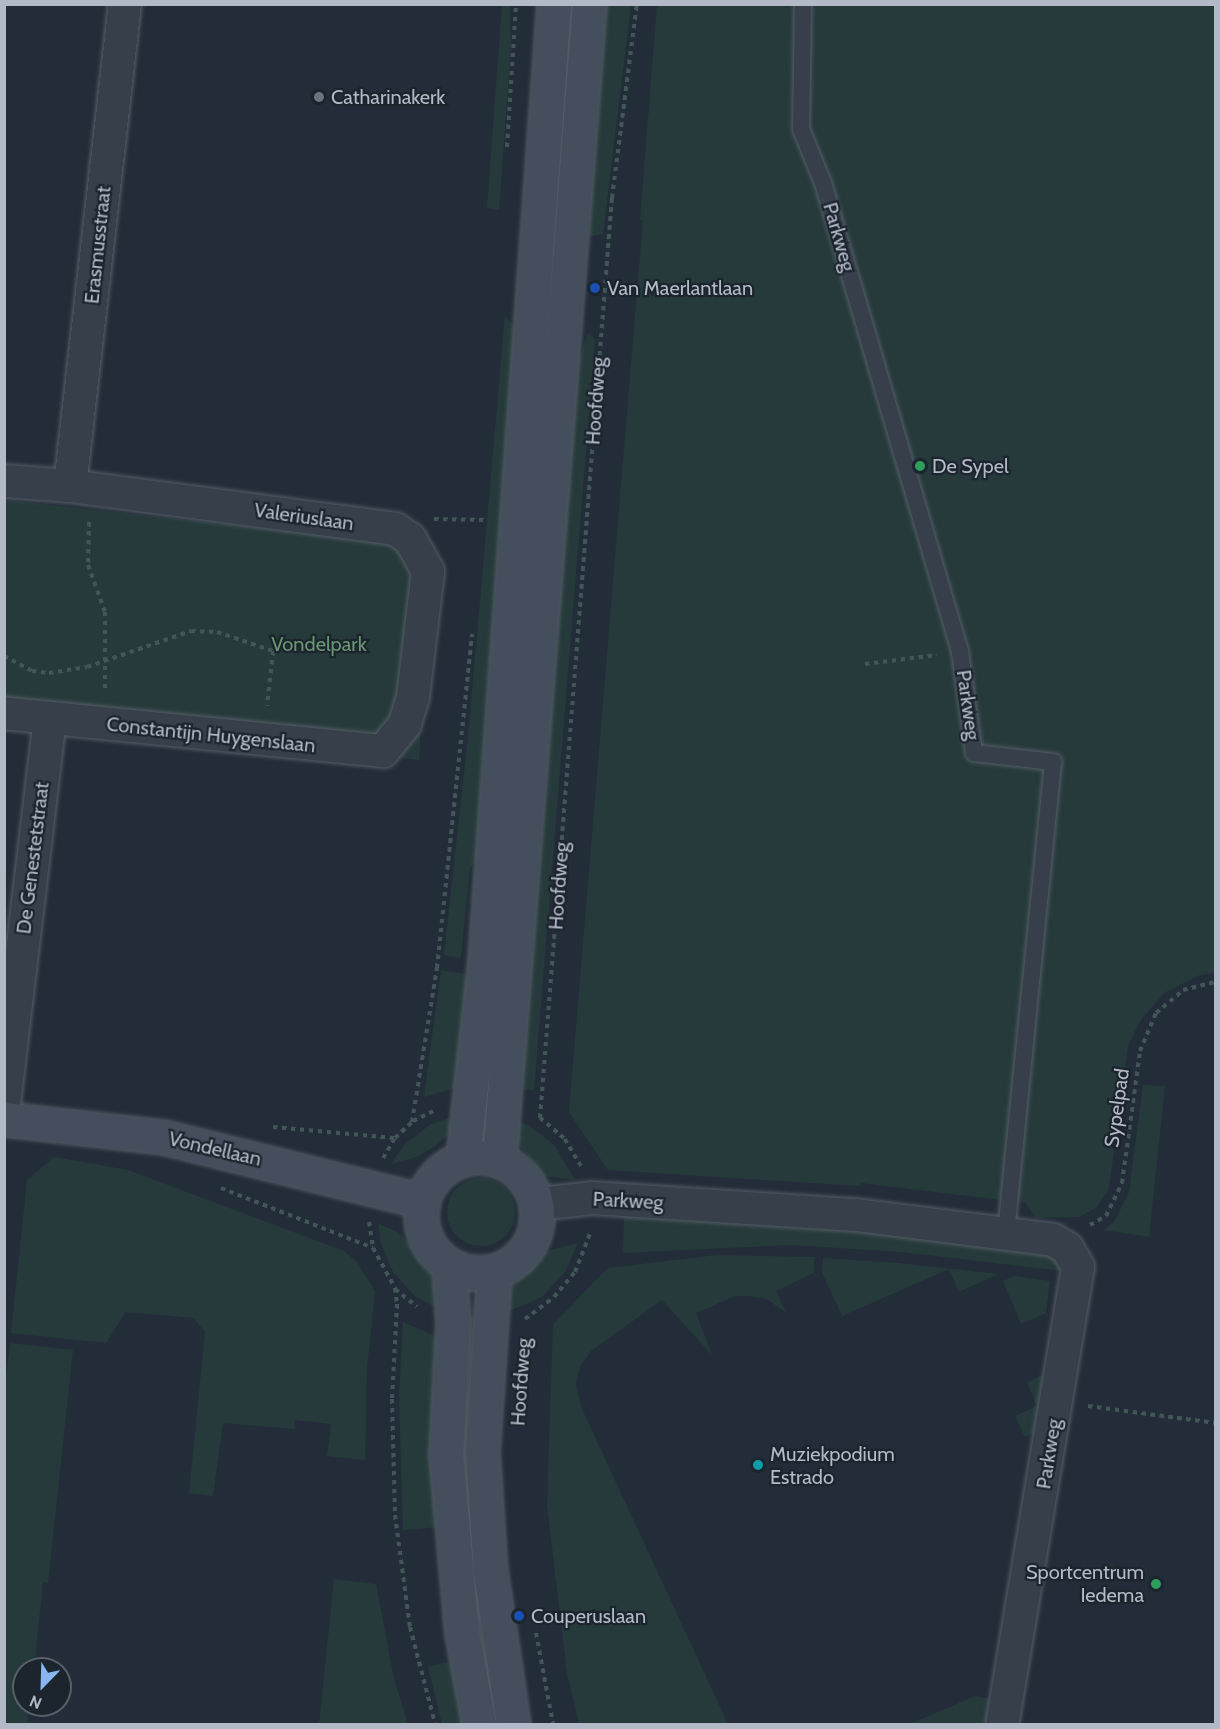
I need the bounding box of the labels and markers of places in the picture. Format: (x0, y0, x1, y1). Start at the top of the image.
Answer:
place label: Catharinakerk (331, 85, 445, 109)
marker: Catharinakerk (312, 90, 326, 104)
place label: Van Maerlantlaan (607, 276, 753, 300)
marker: Van Maerlantlaan (588, 281, 602, 295)
place label: De Sypel (932, 454, 1009, 478)
marker: De Sypel (913, 459, 927, 473)
place label: Muziekpodium Estrado (770, 1442, 895, 1489)
marker: Muziekpodium Estrado (751, 1458, 765, 1472)
place label: Sportcentrum Iedema (1026, 1560, 1144, 1607)
marker: Sportcentrum Iedema (1149, 1577, 1163, 1591)
place label: Couperuslaan (531, 1604, 646, 1628)
marker: Couperuslaan (512, 1609, 526, 1623)

